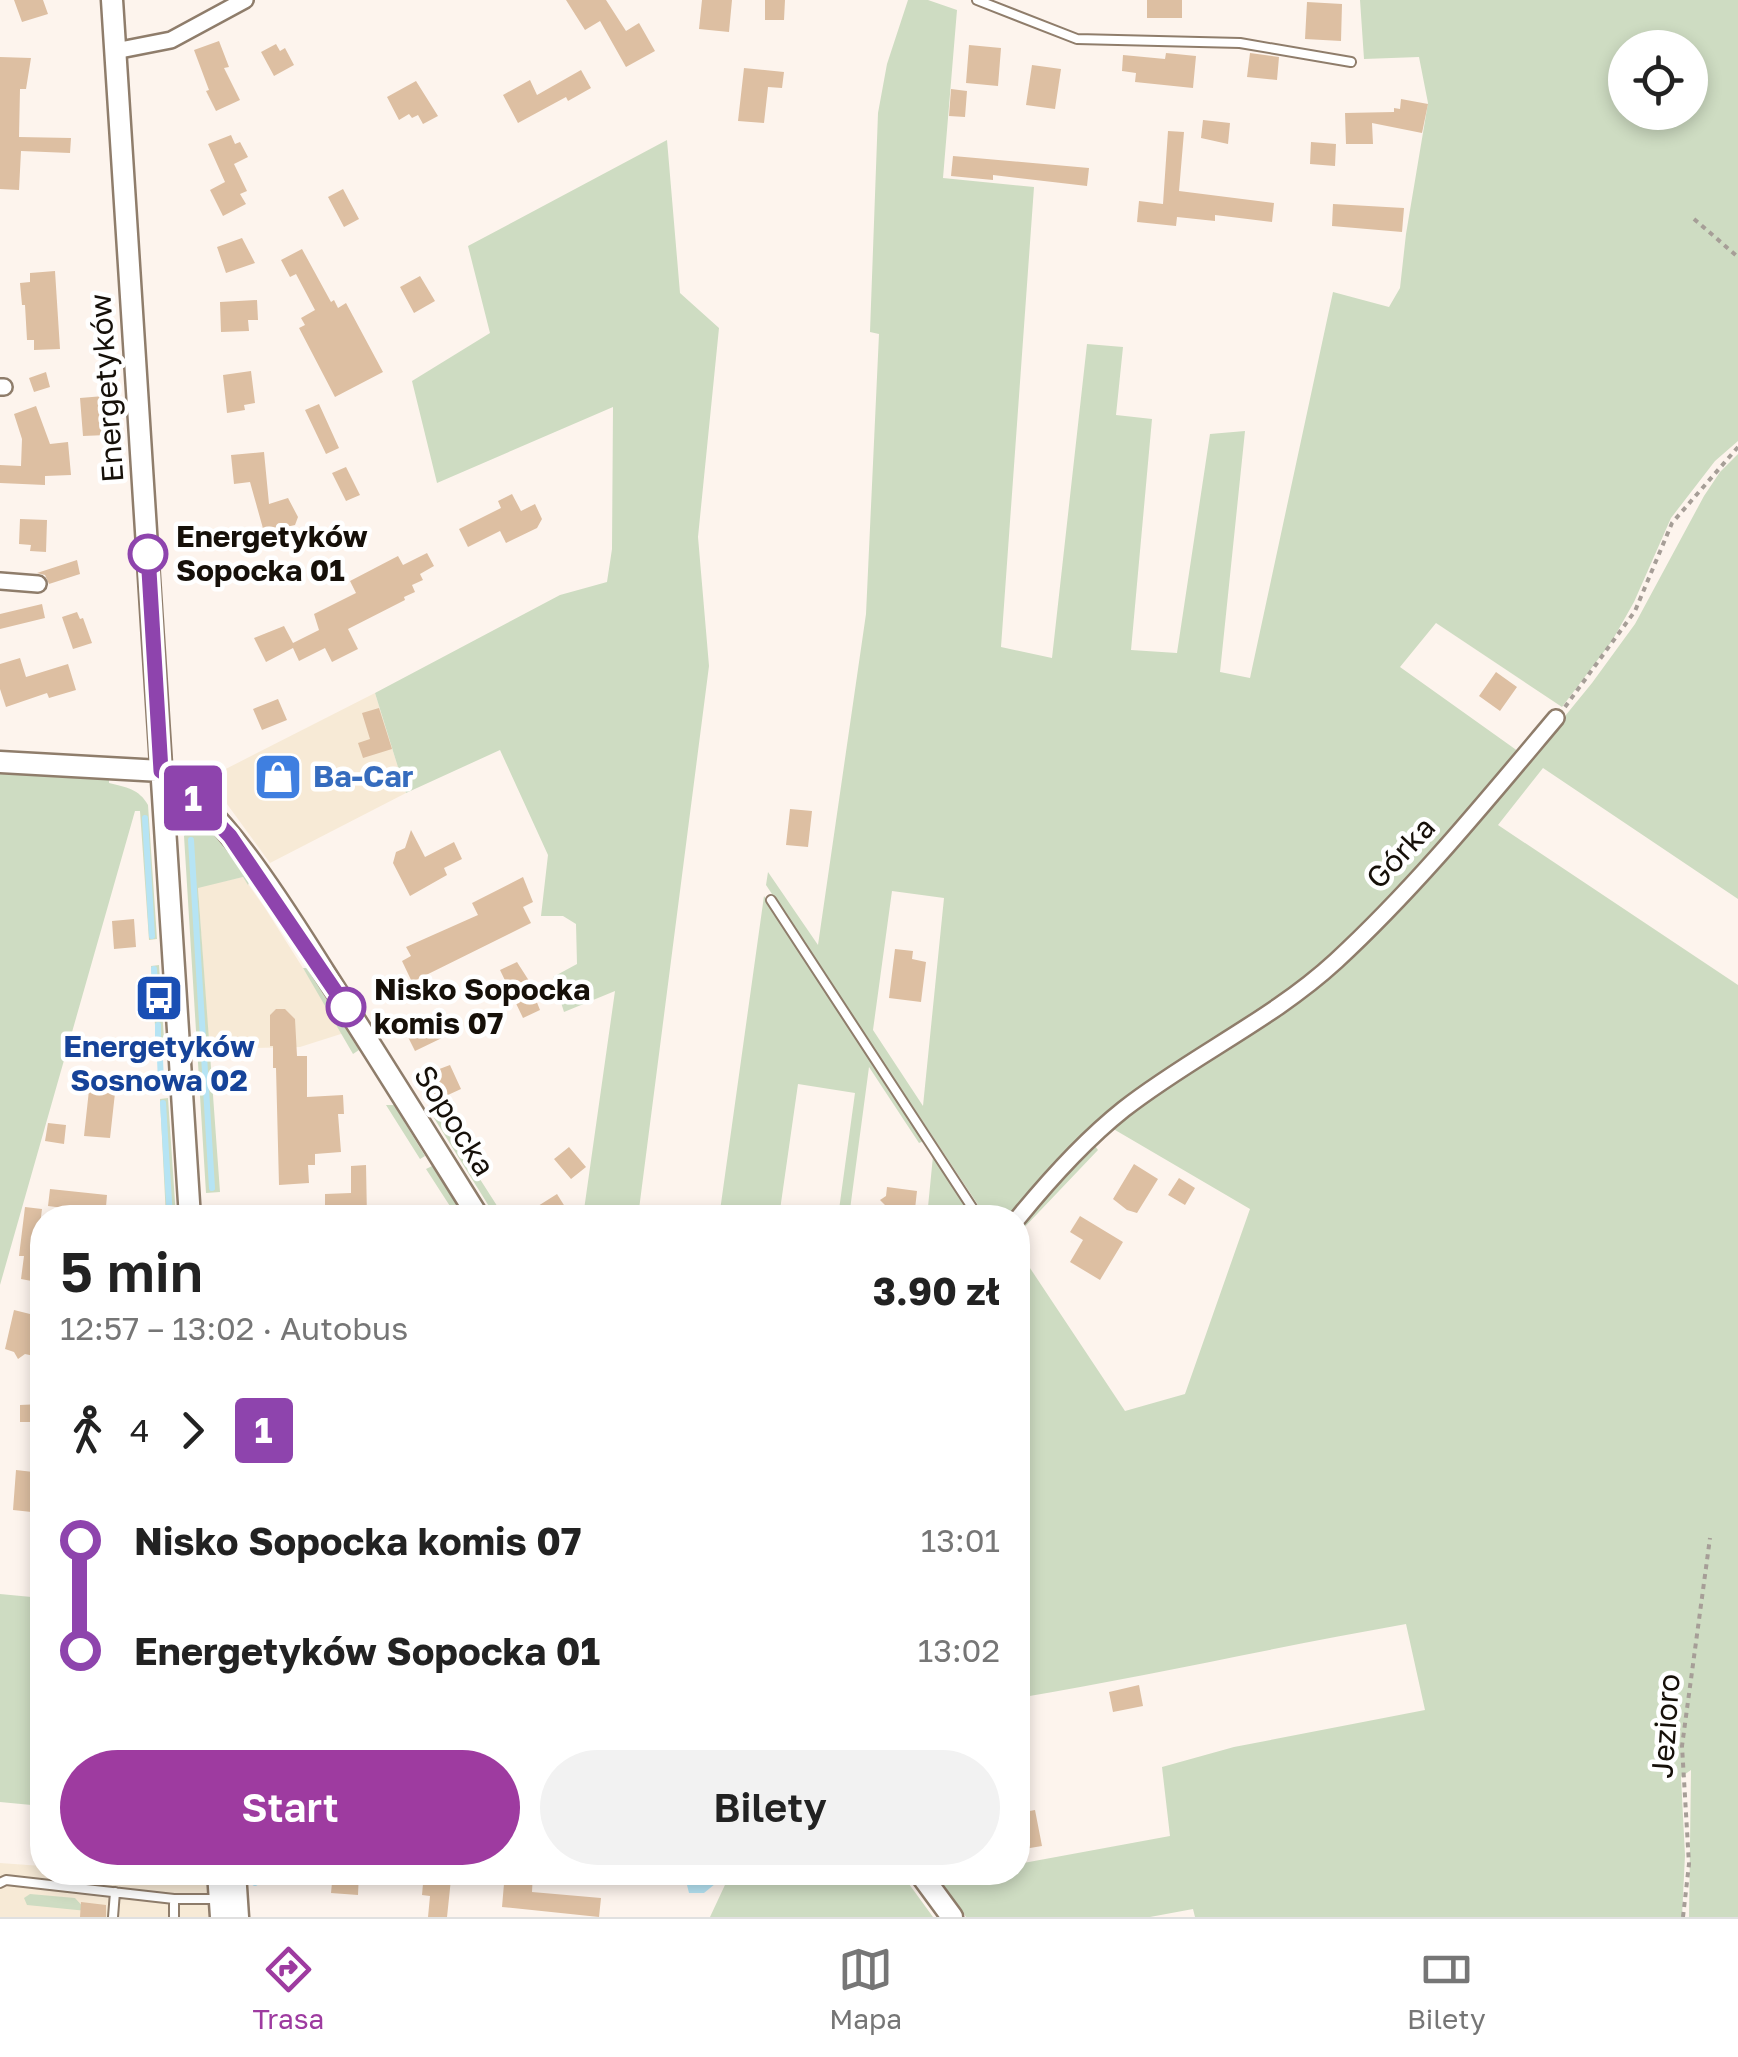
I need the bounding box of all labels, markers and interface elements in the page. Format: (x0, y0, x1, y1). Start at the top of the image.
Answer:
map controls (1608, 30, 1708, 130)
button: locate (1608, 30, 1708, 130)
street label: Energetyków (81, 292, 131, 484)
place label: Energetyków Sopocka 01 (176, 518, 368, 588)
marker: Energetyków Sopocka 01 (129, 535, 167, 573)
shop icon: Ba-Car (252, 751, 304, 803)
place label: Ba-Car (313, 758, 414, 794)
line badge: 1 (160, 766, 226, 830)
text: 1 (184, 777, 202, 819)
street label: Górka (1358, 809, 1442, 895)
place label: Nisko Sopocka komis 07 (374, 971, 590, 1041)
bus stop icon: Energetyków Sosnowa 02 (133, 972, 185, 1024)
marker: Nisko Sopocka komis 07 (327, 988, 365, 1026)
place label: Energetyków Sosnowa 02 (63, 1028, 255, 1098)
street label: Sopocka (407, 1059, 503, 1182)
text: 5 min (60, 1238, 203, 1304)
text: 3.90 zł (873, 1268, 1000, 1313)
text: 12:57 – 13:02 · Autobus (60, 1309, 408, 1347)
icon: walk (60, 1403, 115, 1458)
icon: forward (165, 1403, 220, 1458)
text: 1 (255, 1409, 273, 1451)
text: 4 (130, 1411, 150, 1449)
text: Nisko Sopocka komis 07 (134, 1518, 582, 1563)
text: 13:01 (921, 1521, 1000, 1559)
text: Energetyków Sopocka 01 (134, 1628, 600, 1673)
text: 13:02 (918, 1631, 1000, 1669)
street label: Jezioro (1643, 1672, 1687, 1779)
button: Start (60, 1750, 520, 1865)
button: Bilety (540, 1750, 1000, 1865)
tab: Trasa (252, 1942, 324, 2035)
tab: Mapa (829, 1942, 902, 2035)
tab: Bilety (1407, 1942, 1486, 2035)

